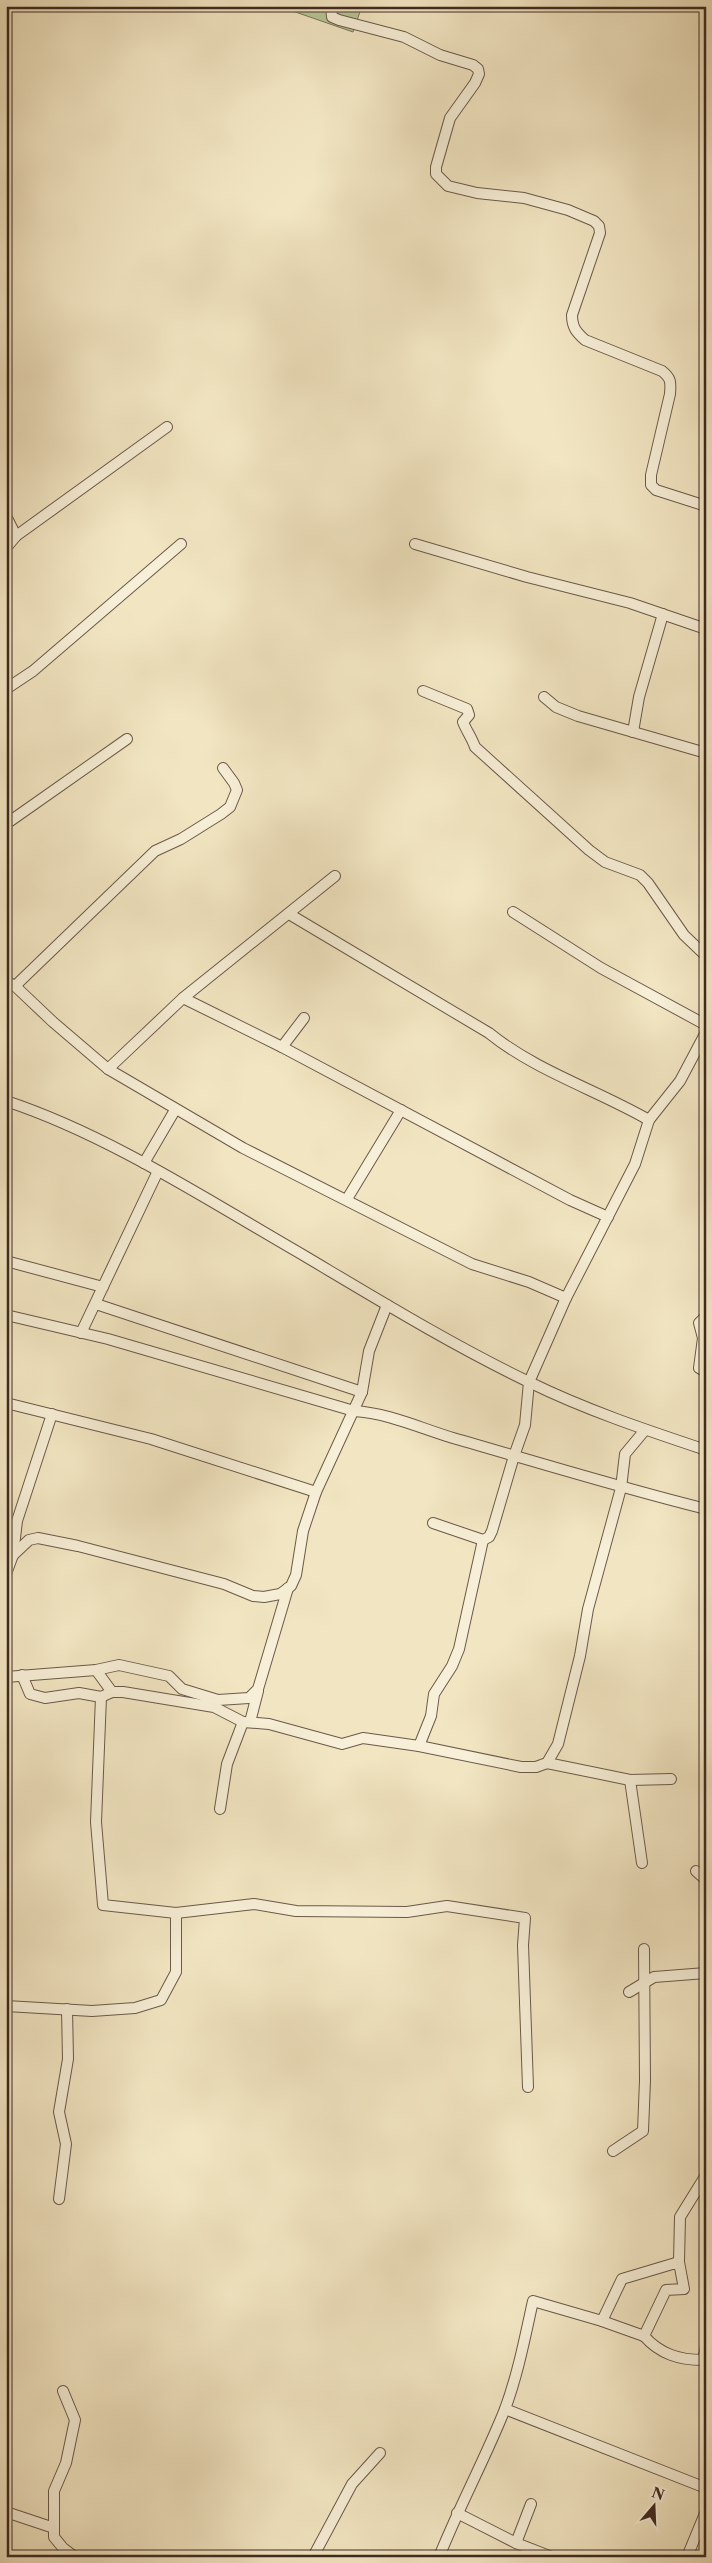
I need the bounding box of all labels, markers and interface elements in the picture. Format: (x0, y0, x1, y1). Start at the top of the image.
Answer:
north arrow (630, 2480, 680, 2530)
text: N (650, 2483, 667, 2504)

